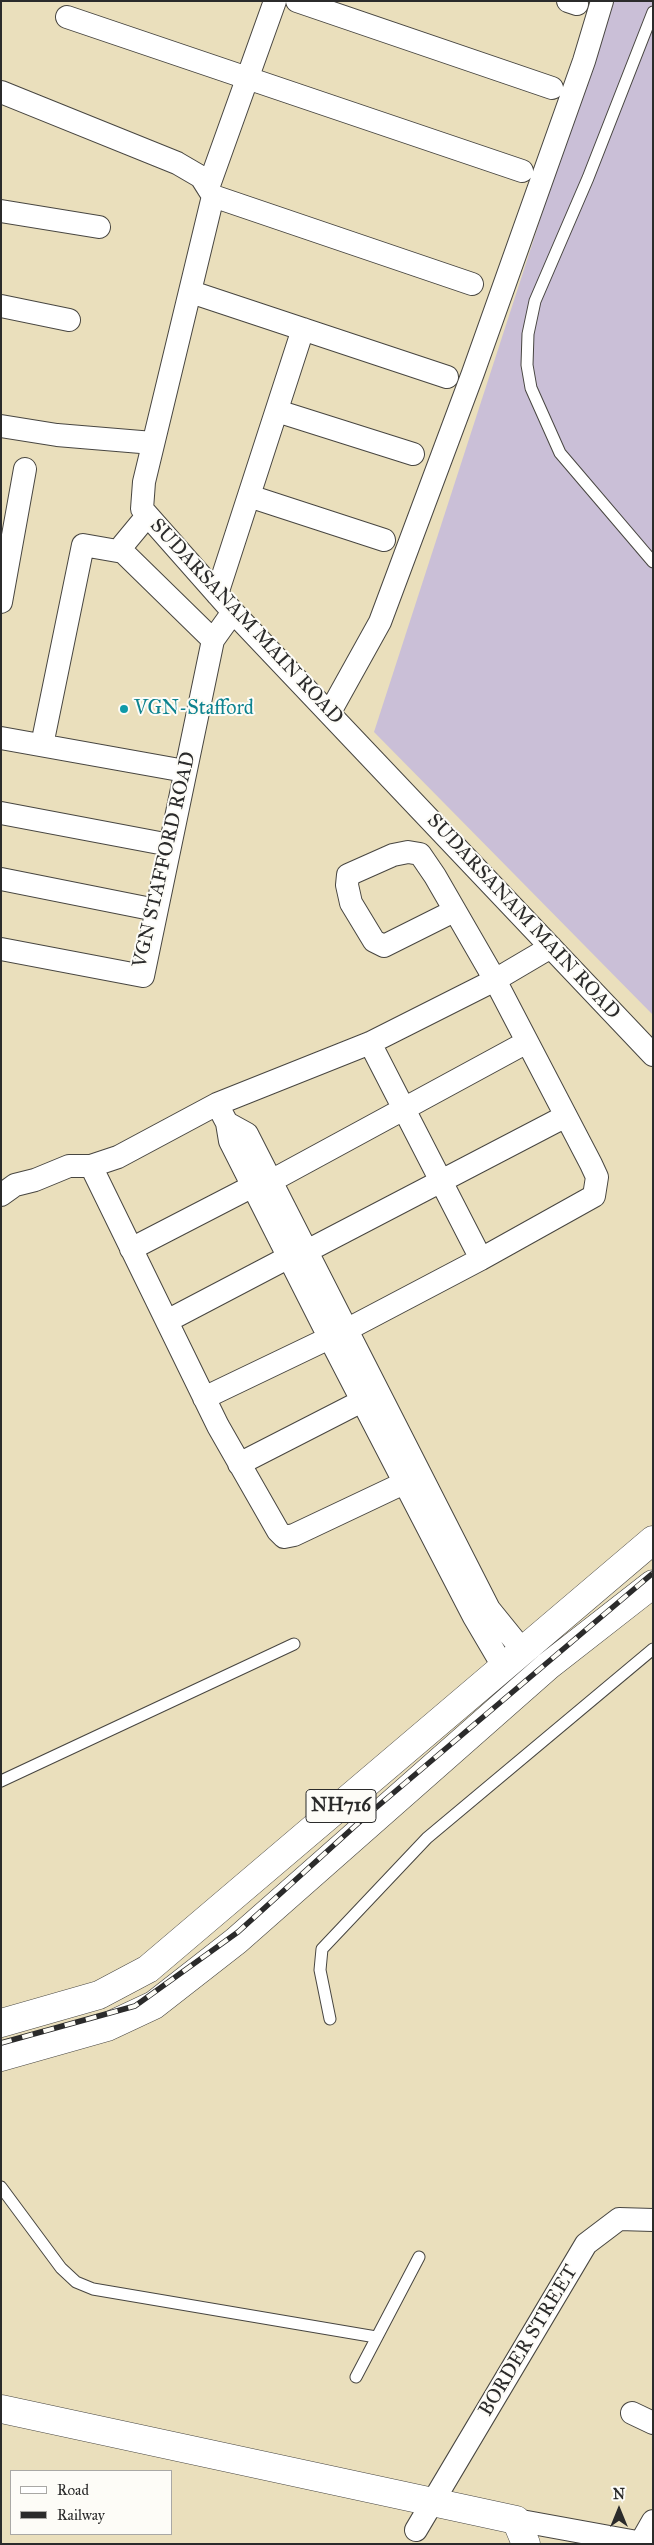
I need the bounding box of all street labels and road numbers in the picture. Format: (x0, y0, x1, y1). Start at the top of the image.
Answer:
street label: SUDARSANAM MAIN ROAD (144, 514, 348, 730)
street label: VGN STAFFORD ROAD (128, 750, 202, 970)
street label: SUDARSANAM MAIN ROAD (421, 809, 625, 1025)
road number: NH716 (306, 1790, 376, 1822)
street label: BORDER STREET (474, 2261, 584, 2421)

